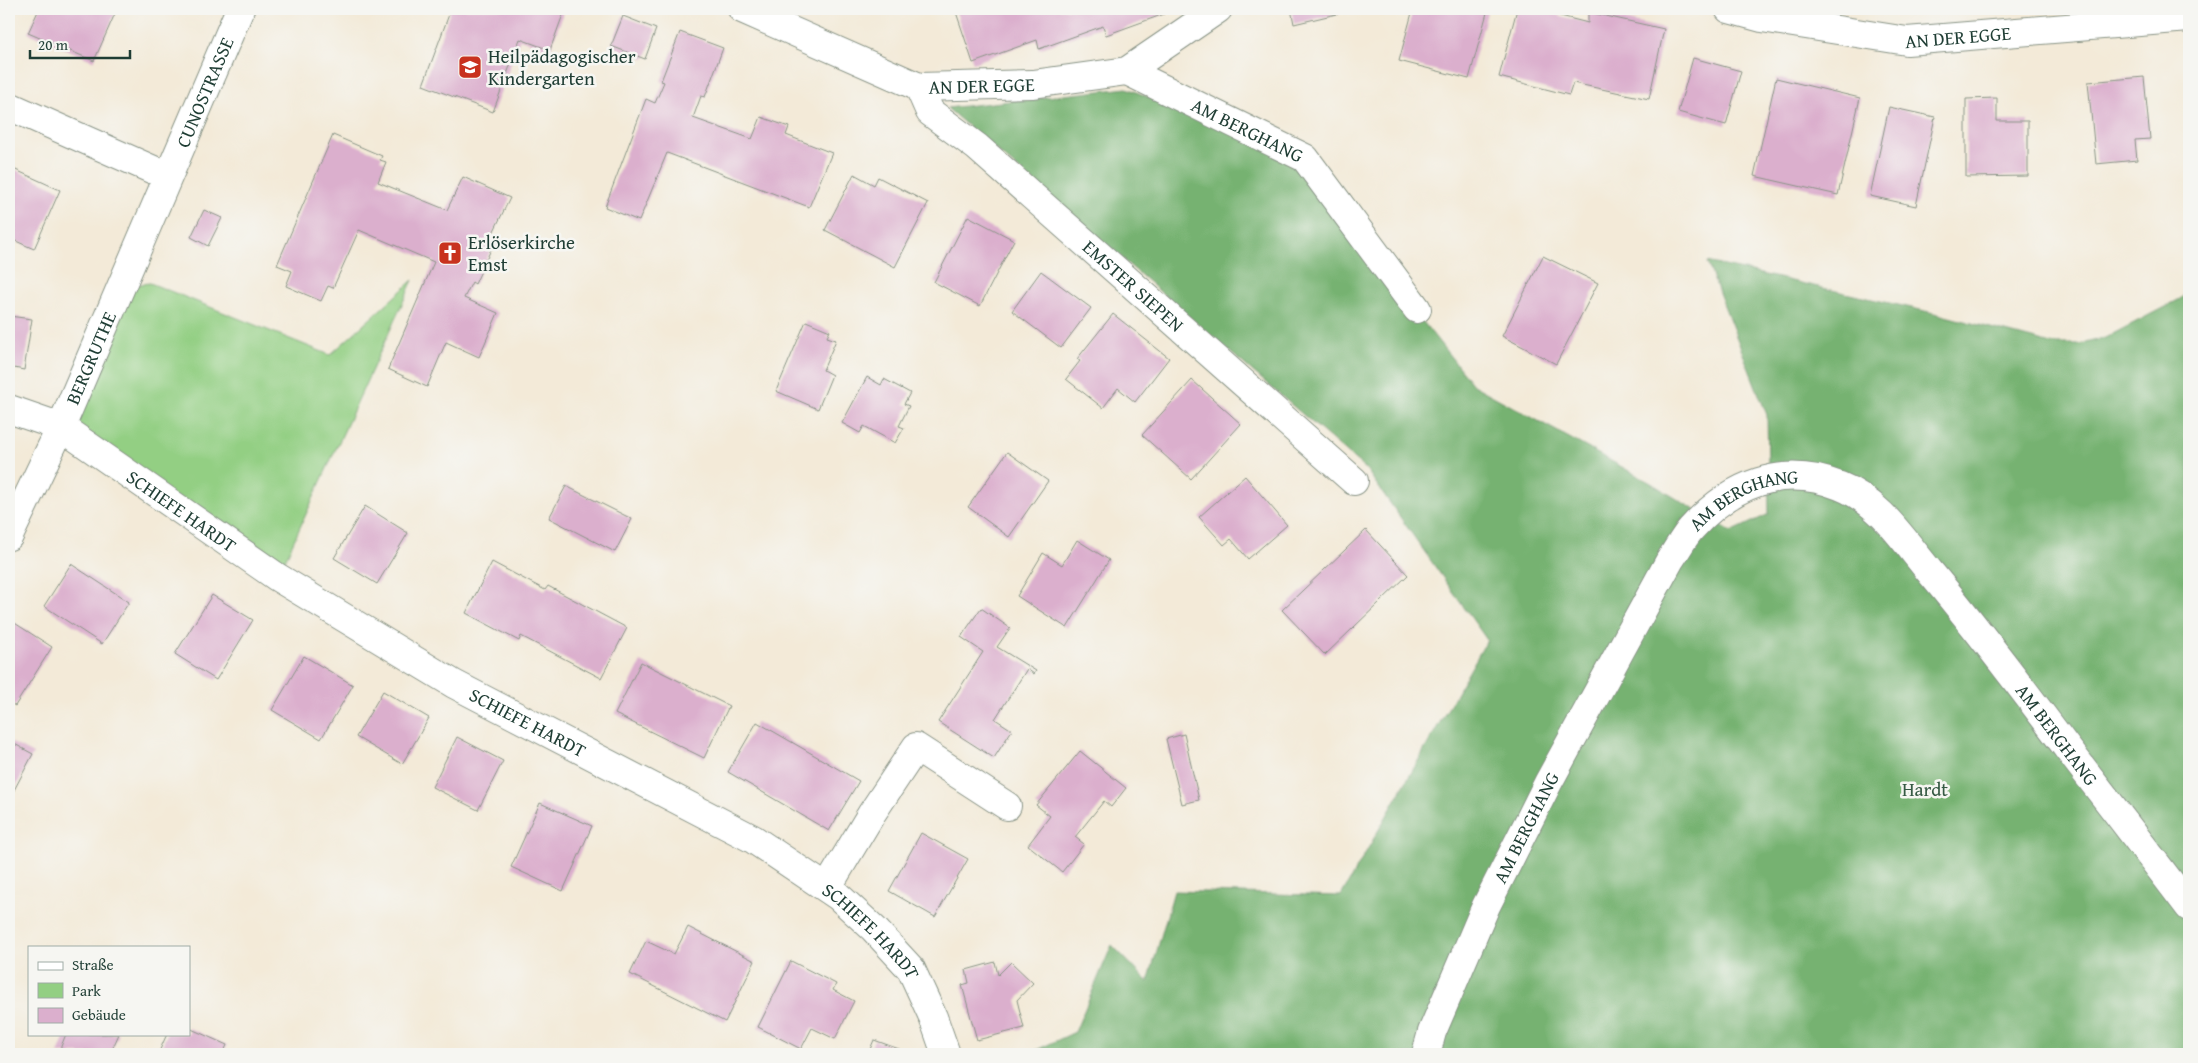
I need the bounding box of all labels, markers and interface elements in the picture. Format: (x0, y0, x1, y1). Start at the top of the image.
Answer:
street label: AN DER EGGE (1904, 19, 2012, 55)
scale bar (30, 28, 130, 60)
street label: CUNOSTRASSE (168, 32, 241, 152)
text: 20 m (38, 34, 69, 55)
place label: Heilpädagogischer Kindergarten (488, 42, 636, 92)
school or university icon: Heilpädagogischer Kindergarten (457, 54, 483, 80)
street label: AN DER EGGE (928, 70, 1035, 101)
street label: AM BERGHANG (1187, 91, 1308, 169)
place label: Erlöserkirche Emst (468, 228, 575, 278)
street label: EMSTER SIEPEN (1077, 233, 1190, 338)
church icon: Erlöserkirche Emst (437, 240, 463, 266)
street label: BERGRUTHE (58, 307, 123, 409)
street label: SCHIEFE HARDT (121, 463, 243, 559)
street label: AM BERGHANG (1682, 463, 1798, 537)
street label: AM BERGHANG (2009, 677, 2105, 791)
street label: SCHIEFE HARDT (465, 680, 591, 764)
street label: AM BERGHANG (1486, 766, 1566, 888)
park label: Hardt (1902, 775, 1948, 803)
street label: SCHIEFE HARDT (817, 875, 928, 983)
legend (28, 946, 190, 1036)
text: Straße (72, 954, 114, 975)
text: Park (72, 980, 101, 1001)
text: Gebäude (72, 1004, 126, 1025)

